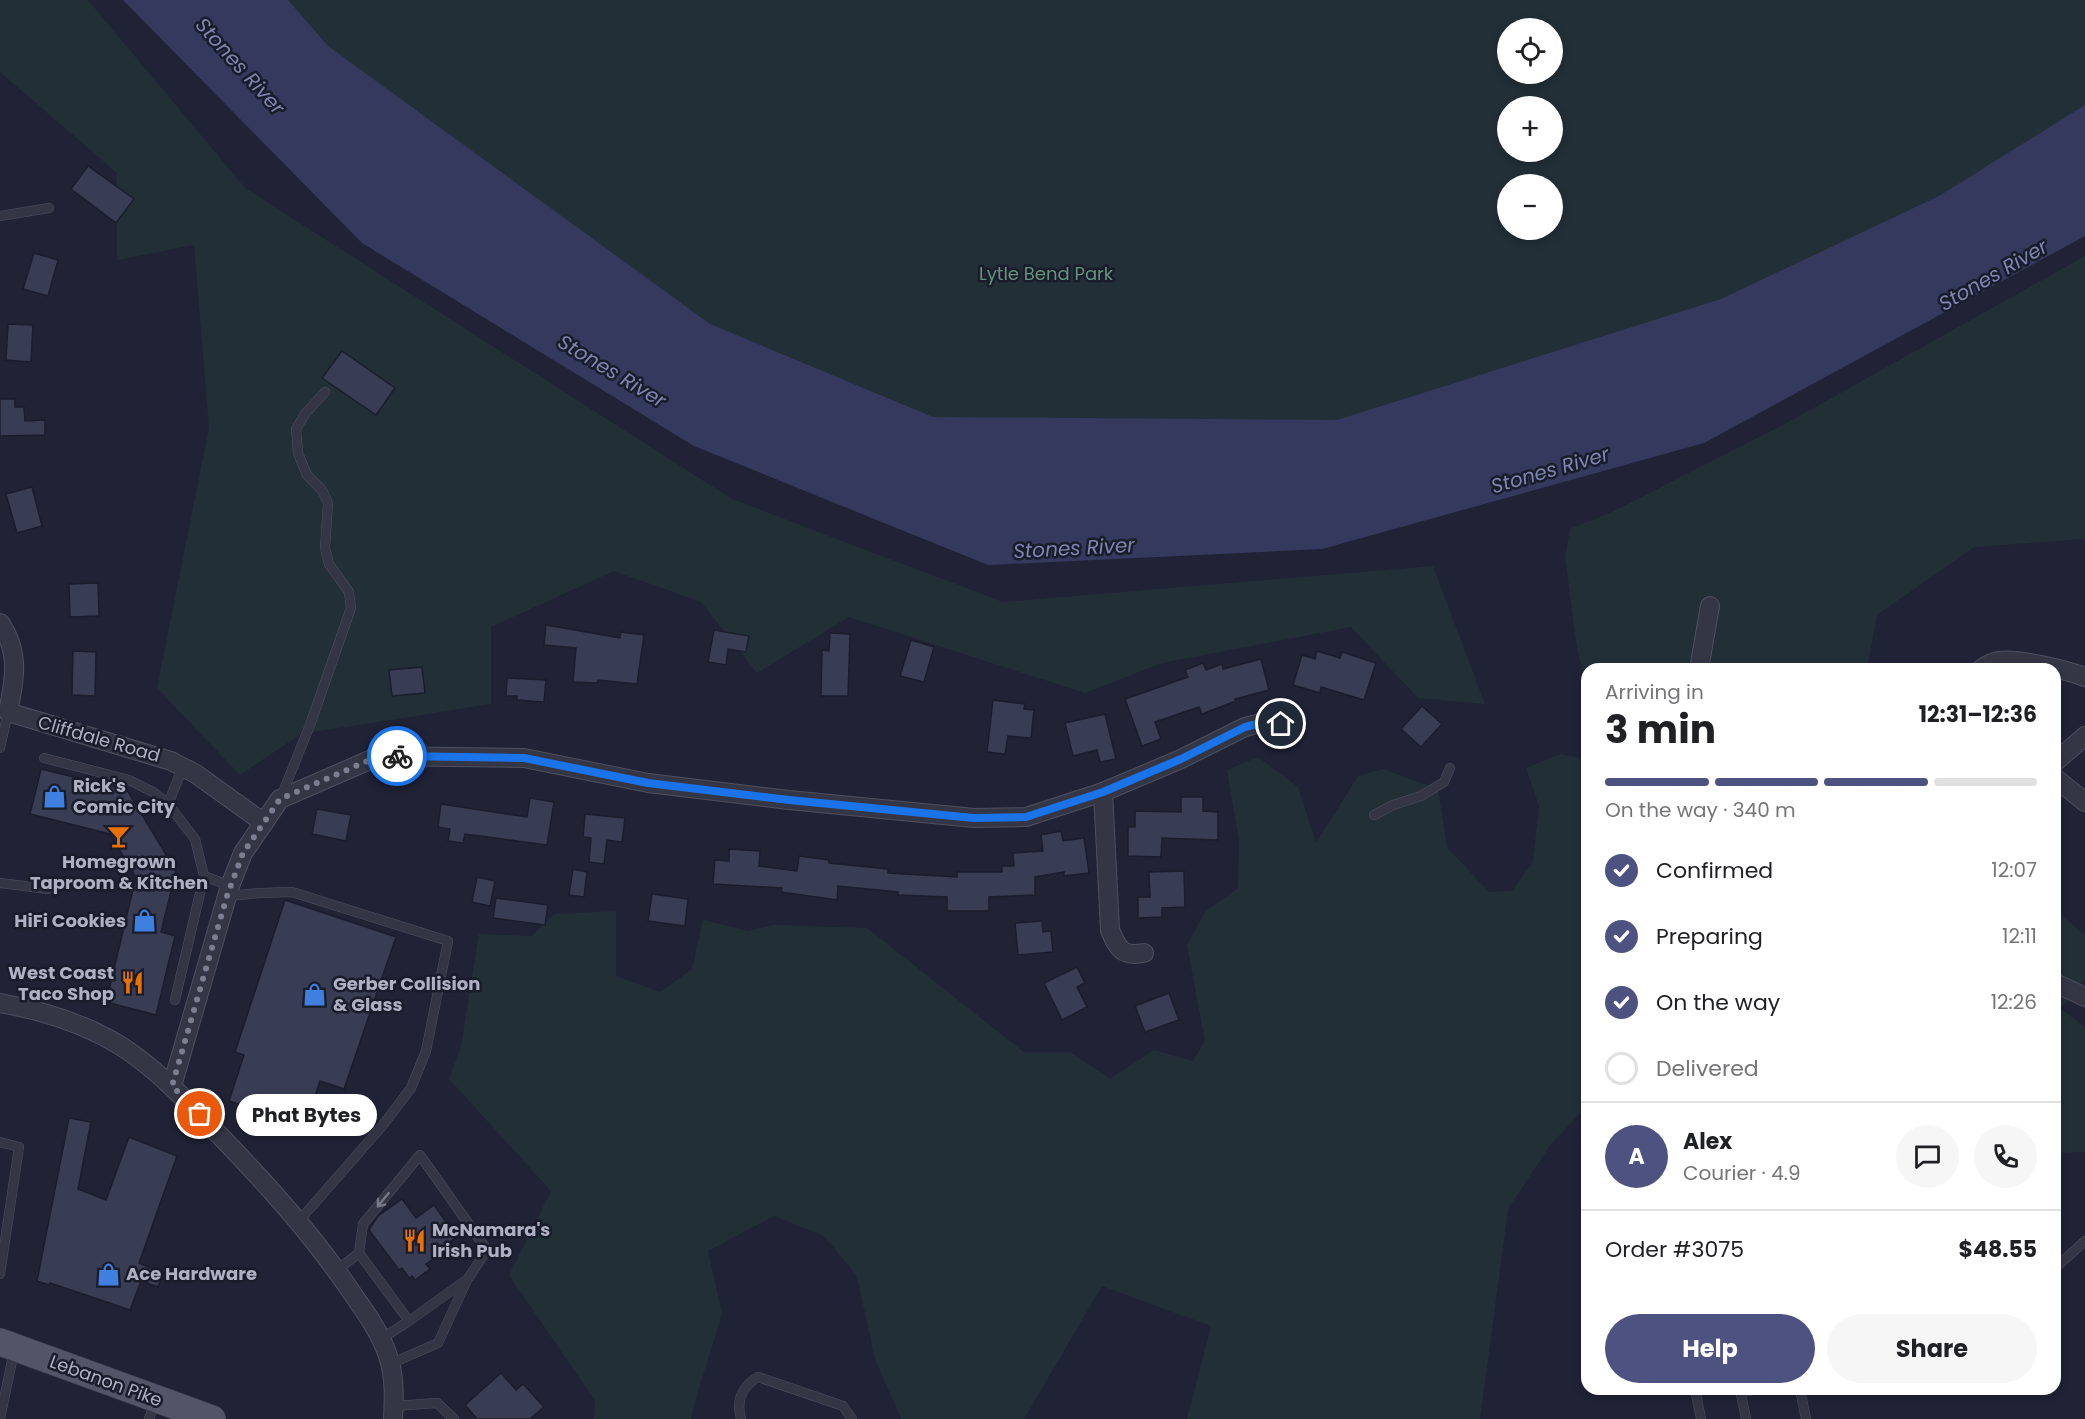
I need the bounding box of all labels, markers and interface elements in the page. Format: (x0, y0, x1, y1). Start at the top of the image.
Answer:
water label: Stones River (189, 11, 291, 121)
map controls (1497, 18, 1563, 240)
button: locate (1497, 18, 1563, 84)
button: + (1497, 96, 1563, 162)
button: − (1497, 174, 1563, 240)
water label: Stones River (1933, 232, 2053, 317)
park label: Lytle Bend Park (979, 261, 1114, 286)
water label: Stones River (553, 328, 672, 415)
water label: Stones River (1488, 440, 1613, 500)
water label: Stones River (1013, 531, 1136, 565)
text: Arriving in (1605, 678, 1704, 706)
pin (1255, 698, 1306, 749)
text: 12:31–12:36 (1919, 699, 2037, 730)
text: 3 min (1605, 702, 1716, 757)
icon: home (1264, 707, 1297, 740)
street label: Cliffdale Road (35, 709, 163, 768)
courier (367, 726, 427, 786)
icon: bike (381, 740, 414, 773)
place label: Rick's Comic City (73, 773, 176, 819)
shop icon: Rick's Comic City (42, 783, 68, 809)
text: On the way · 340 m (1605, 796, 1796, 824)
bar icon: Homegrown Taproom & Kitchen (106, 823, 132, 849)
place label: Homegrown Taproom & Kitchen (30, 849, 208, 895)
icon: check (1605, 854, 1638, 887)
text: Confirmed (1656, 855, 1773, 886)
text: 12:07 (1991, 856, 2037, 884)
place label: HiFi Cookies (14, 908, 126, 933)
shop icon: HiFi Cookies (131, 908, 157, 934)
icon: check (1605, 920, 1638, 953)
text: Preparing (1656, 921, 1763, 952)
text: 12:11 (2002, 922, 2037, 950)
place label: West Coast Taco Shop (8, 960, 114, 1006)
restaurant icon: West Coast Taco Shop (119, 970, 145, 996)
place label: Gerber Collision & Glass (333, 971, 480, 1017)
shop icon: Gerber Collision & Glass (302, 981, 328, 1007)
icon: check (1605, 986, 1638, 1019)
text: On the way (1656, 987, 1780, 1018)
text: 12:26 (1991, 988, 2037, 1016)
text: Delivered (1656, 1053, 1759, 1084)
pin (174, 1088, 225, 1139)
callout: Phat Bytes (236, 1093, 377, 1135)
icon: bag (183, 1097, 216, 1130)
text: Phat Bytes (252, 1101, 361, 1129)
button: chat (1896, 1125, 1959, 1188)
button: phone (1974, 1125, 2037, 1188)
text: Alex (1683, 1126, 1732, 1157)
text: A (1628, 1141, 1645, 1172)
text: Courier · 4.9 (1683, 1159, 1801, 1187)
one-way arrow (376, 1192, 389, 1208)
place label: McNamara's Irish Pub (432, 1217, 550, 1263)
restaurant icon: McNamara's Irish Pub (401, 1227, 427, 1253)
text: Order #3075 (1605, 1234, 1744, 1265)
text: $48.55 (1959, 1234, 2037, 1265)
shop icon: Ace Hardware (95, 1261, 121, 1287)
place label: Ace Hardware (126, 1261, 257, 1286)
button: Help (1605, 1314, 1815, 1383)
button: Share (1827, 1314, 2037, 1383)
street label: Lebanon Pike (46, 1349, 166, 1412)

